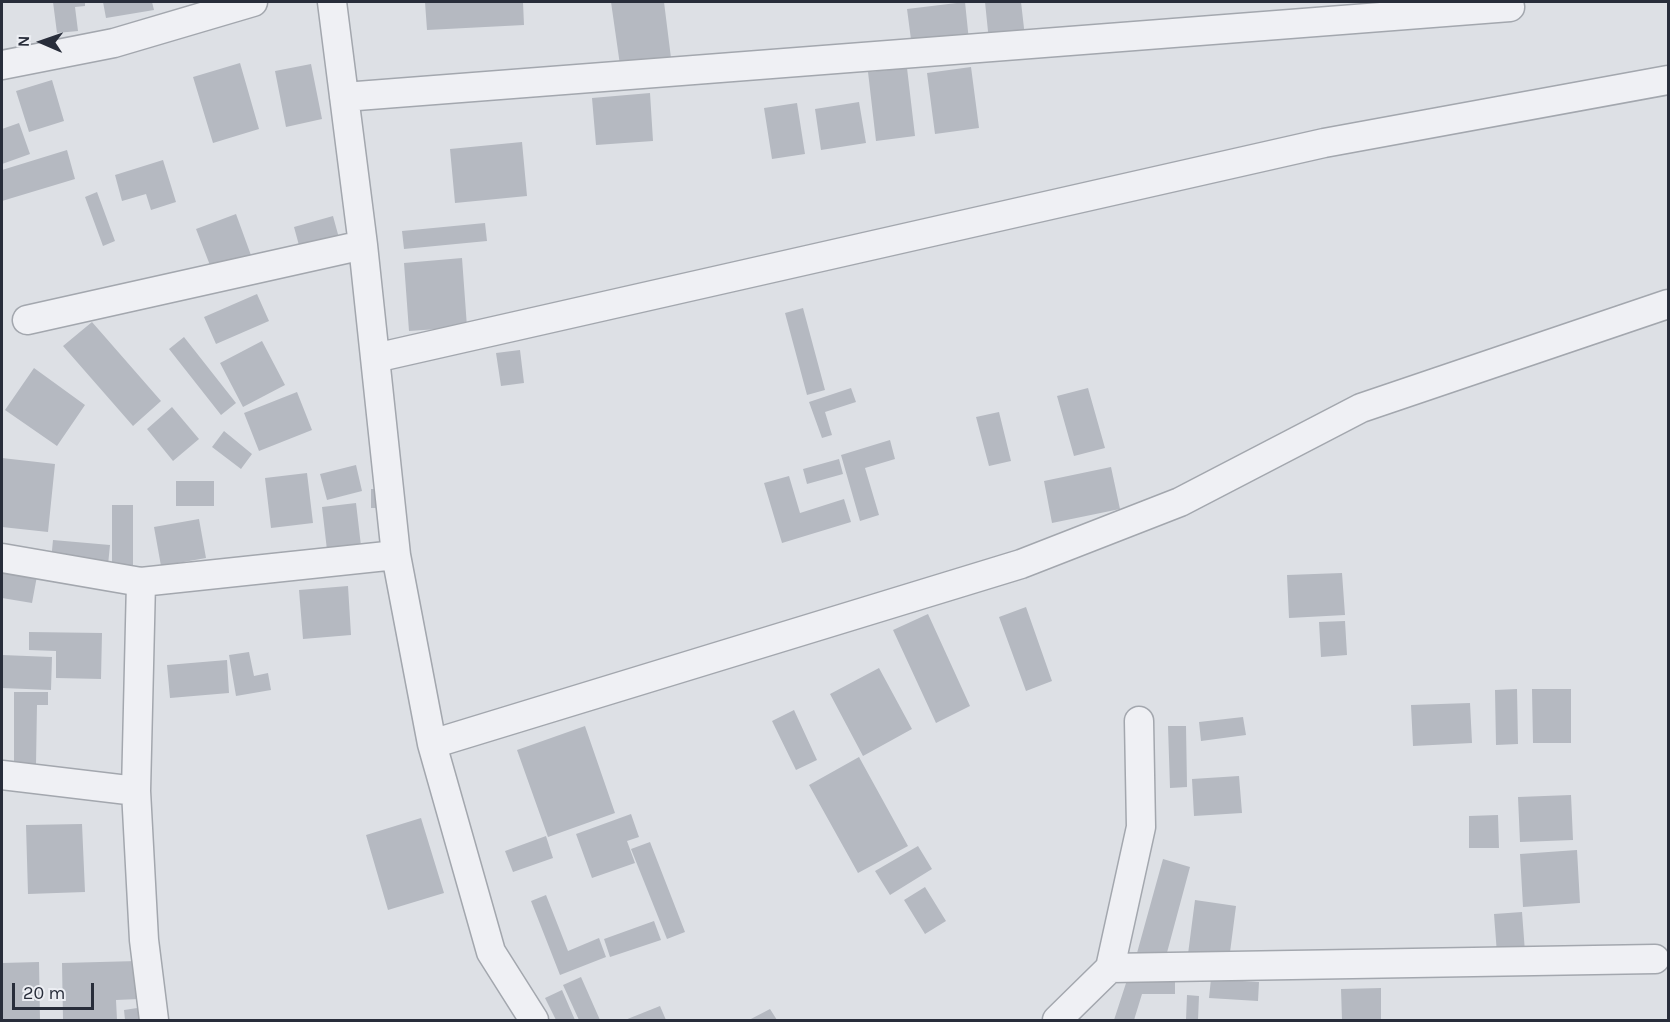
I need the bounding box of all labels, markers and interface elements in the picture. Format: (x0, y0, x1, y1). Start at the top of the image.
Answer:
north arrow (12, 12, 72, 72)
text: N (14, 35, 33, 47)
scale bar (15, 971, 98, 1009)
text: 20 m (23, 982, 65, 1004)

